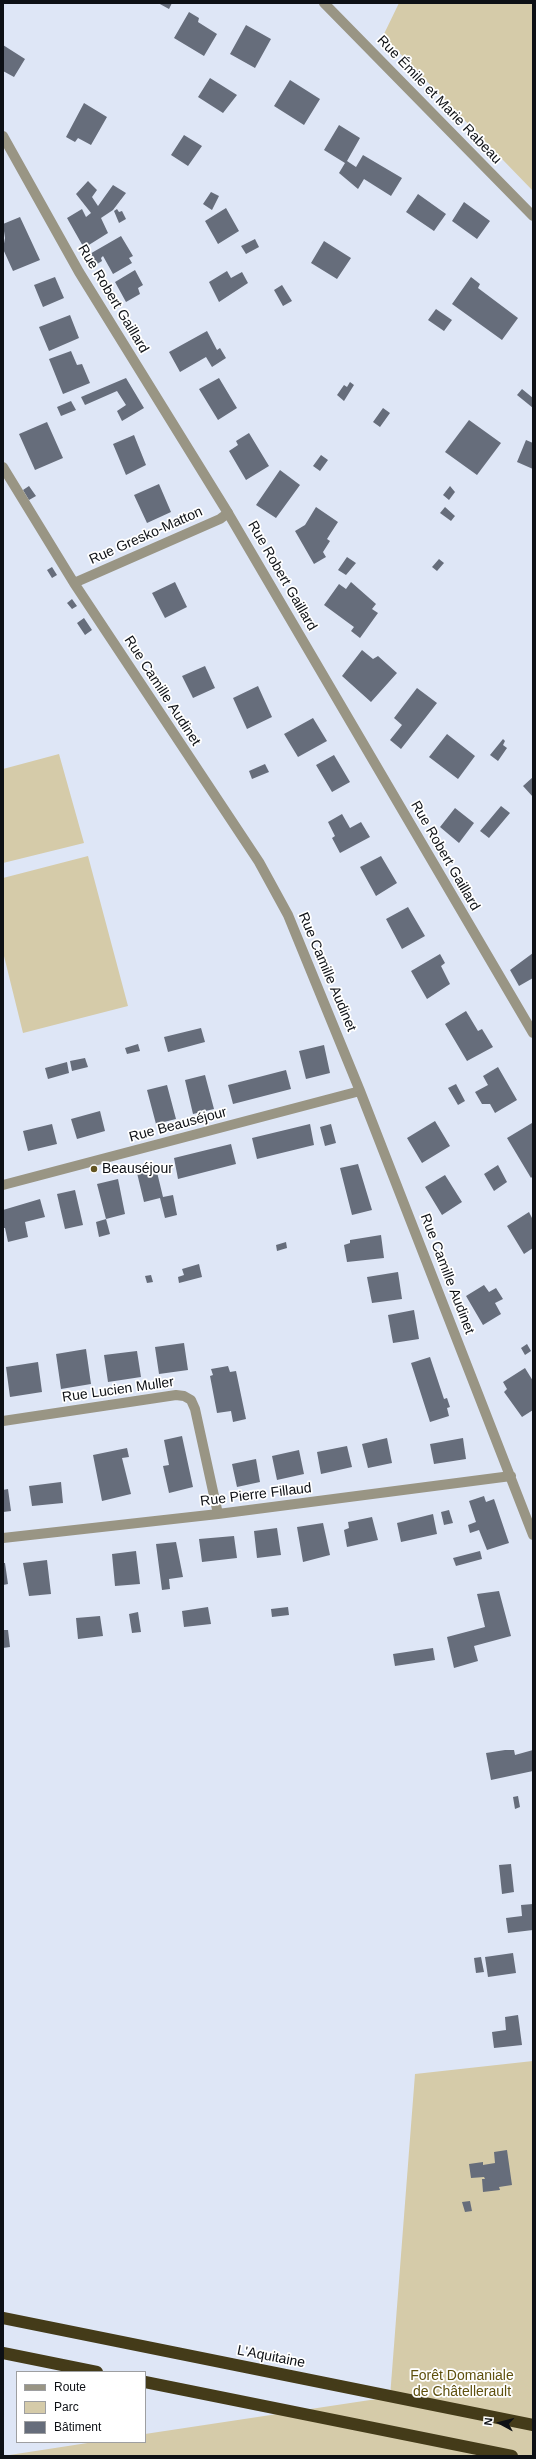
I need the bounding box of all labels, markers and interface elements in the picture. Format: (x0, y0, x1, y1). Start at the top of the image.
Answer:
street label: Rue Émile et Marie Rabeau (373, 32, 505, 168)
street label: Rue Robert Gaillard (74, 242, 152, 356)
street label: Rue Gresko-Matton (87, 503, 205, 569)
street label: Rue Robert Gaillard (244, 518, 320, 634)
street label: Rue Camille Audinet (120, 633, 204, 749)
street label: Rue Robert Gaillard (407, 798, 483, 914)
street label: Rue Camille Audinet (294, 910, 360, 1034)
street label: Rue Beauséjour (127, 1104, 229, 1146)
place label: Beauséjour (102, 1161, 173, 1177)
marker: Beauséjour (89, 1164, 99, 1174)
street label: Rue Camille Audinet (416, 1211, 478, 1337)
street label: Rue Lucien Muller (61, 1374, 175, 1406)
street label: Rue Pierre Fillaud (199, 1480, 313, 1510)
street label: L'Aquitaine (236, 2342, 306, 2372)
park label: Forêt Domaniale de Châtellerault (410, 2368, 514, 2400)
legend (16, 2371, 146, 2443)
text: Route (54, 2380, 86, 2394)
text: Parc (54, 2400, 79, 2414)
north arrow (480, 2403, 520, 2443)
text: N (482, 2417, 495, 2426)
text: Bâtiment (54, 2420, 101, 2434)

